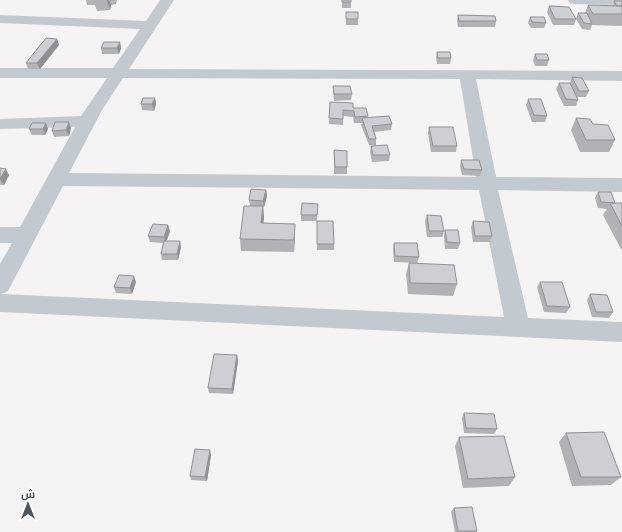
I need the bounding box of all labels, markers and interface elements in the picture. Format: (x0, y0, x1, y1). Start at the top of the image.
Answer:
north arrow (8, 484, 48, 524)
text: ش (21, 487, 35, 501)

